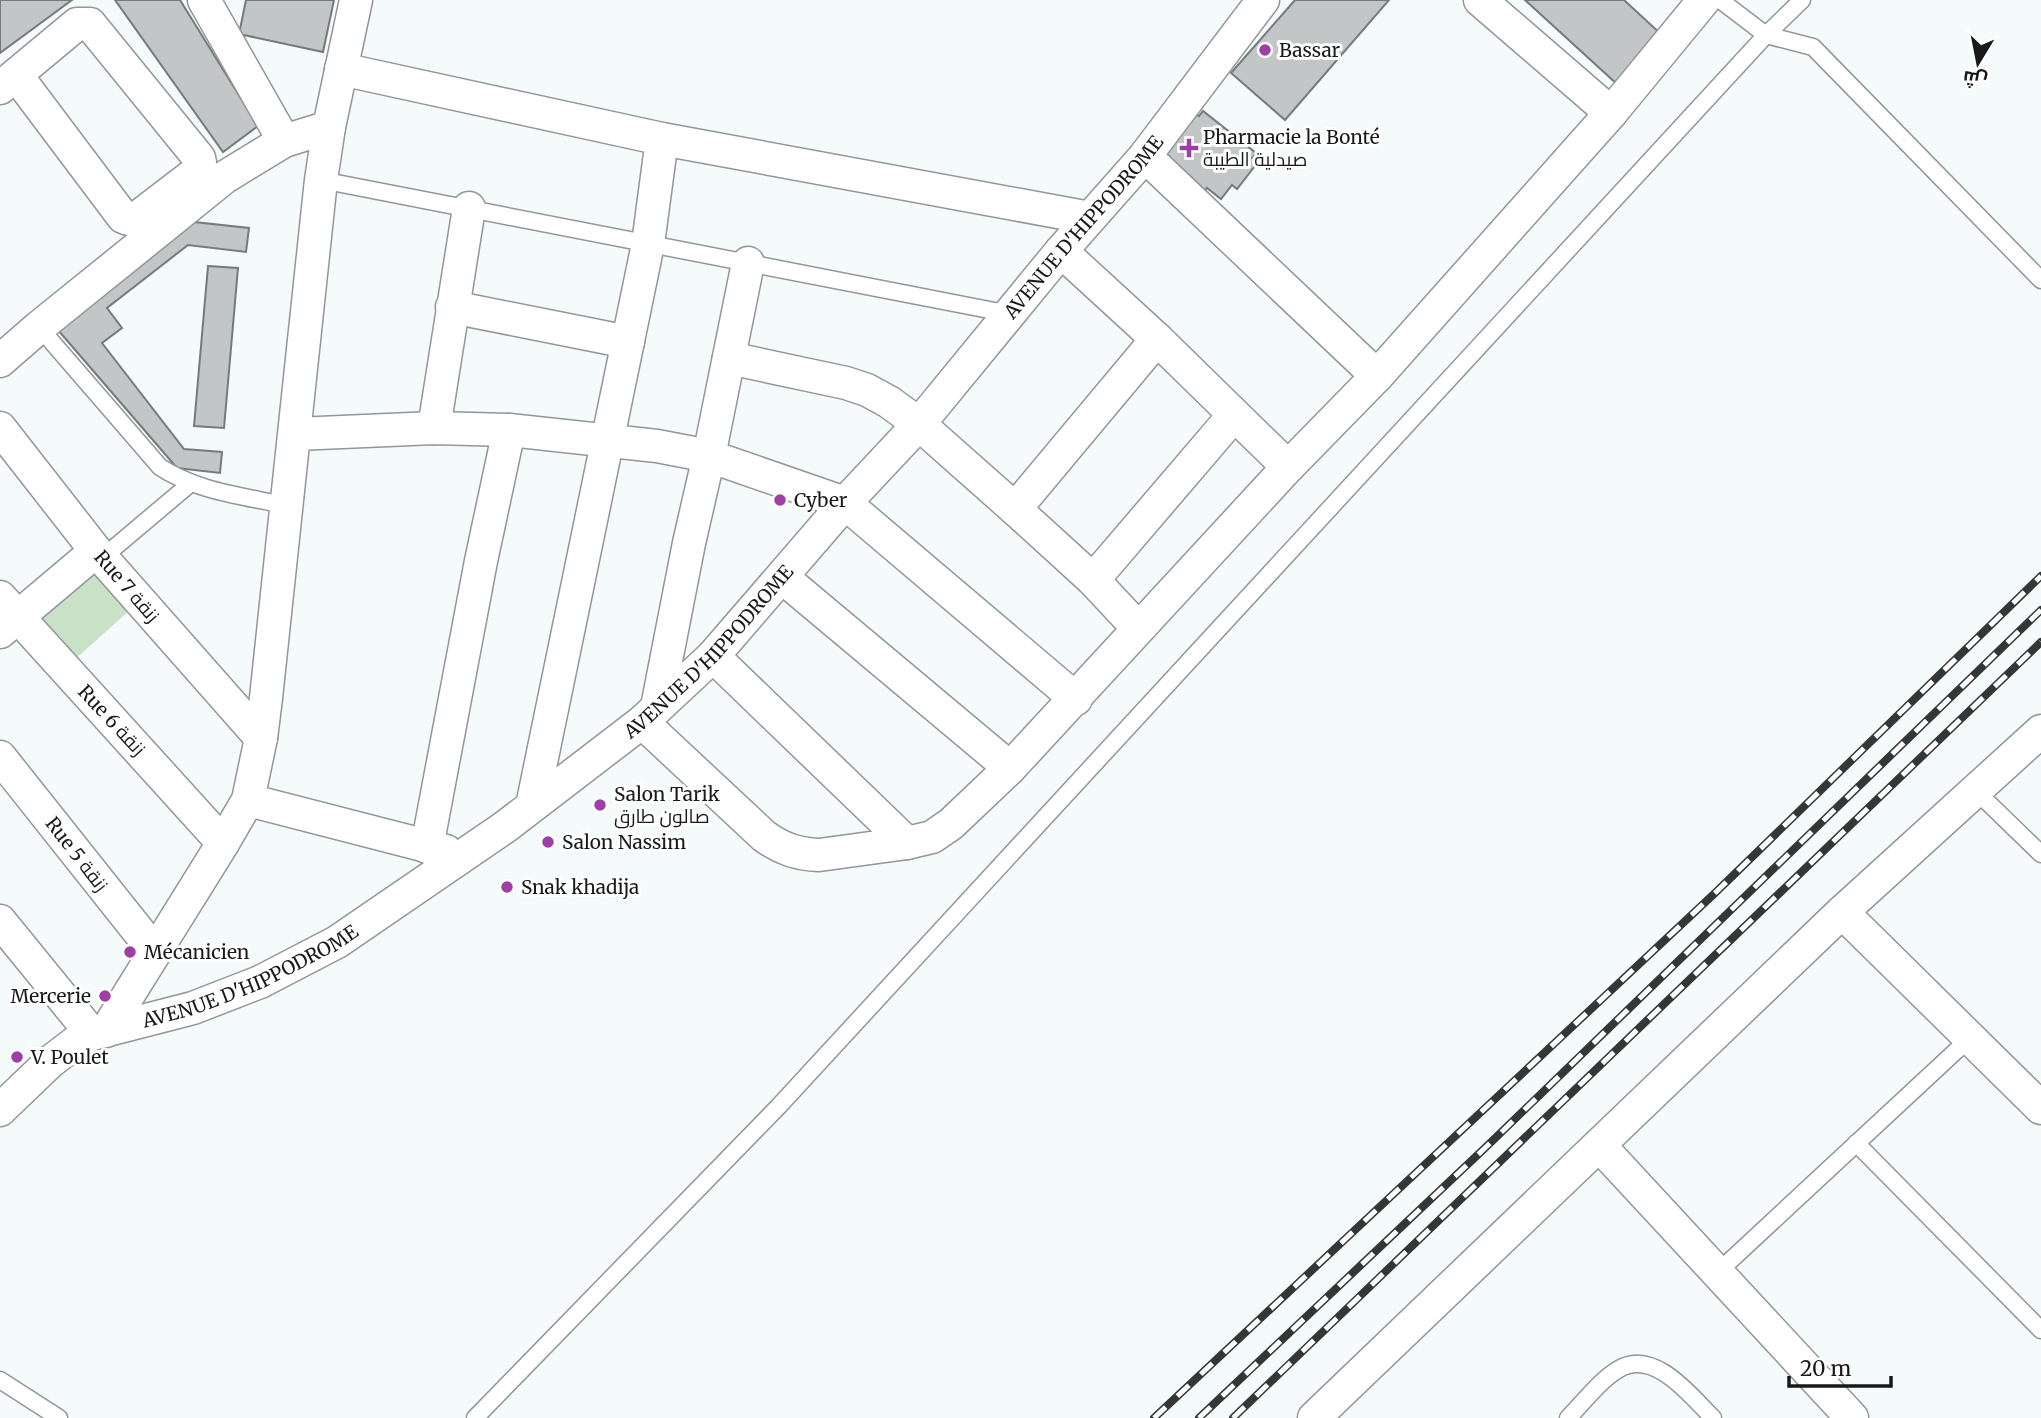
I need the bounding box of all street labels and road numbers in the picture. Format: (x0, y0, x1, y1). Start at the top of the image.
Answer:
street label: AVENUE D'HIPPODROME (998, 131, 1168, 324)
street label: Rue 7 زنقة (89, 545, 165, 627)
street label: AVENUE D'HIPPODROME (618, 560, 798, 744)
street label: Rue 6 زنقة (73, 679, 151, 761)
street label: Rue 5 زنقة (40, 812, 114, 896)
street label: AVENUE D'HIPPODROME (139, 919, 363, 1033)

